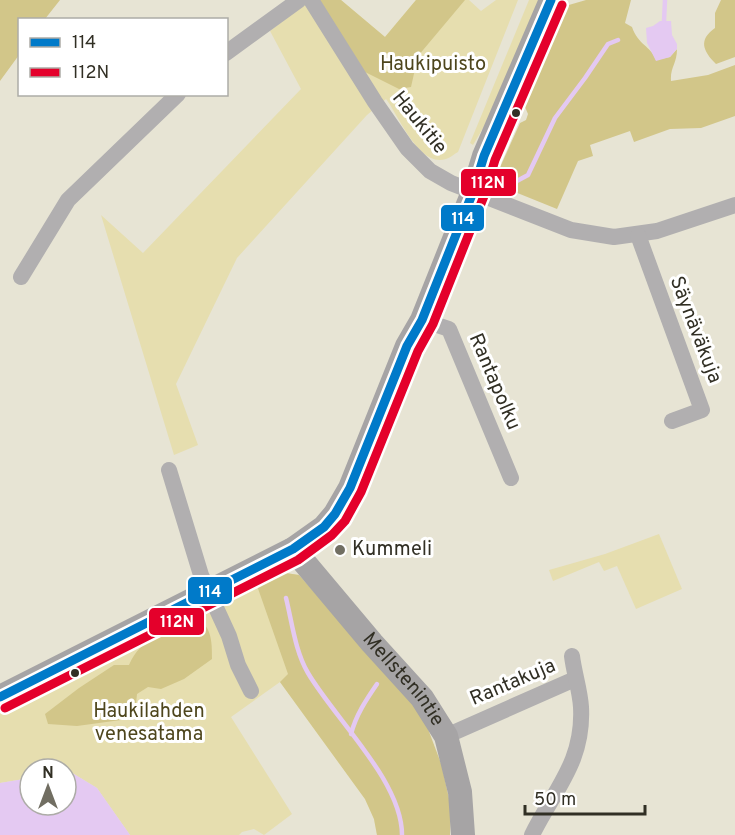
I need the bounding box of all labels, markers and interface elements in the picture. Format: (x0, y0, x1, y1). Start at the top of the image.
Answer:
legend (18, 18, 228, 96)
text: 114 (72, 32, 96, 55)
park label: Haukipuisto (380, 52, 486, 78)
text: 112N (72, 62, 109, 85)
street label: Haukitie (386, 86, 452, 160)
unlabelled marker (510, 107, 522, 119)
line badge: 112N (460, 168, 517, 197)
text: 112N (471, 174, 505, 194)
line badge: 114 (440, 204, 485, 232)
text: 114 (451, 210, 475, 230)
street label: Säynäväkuja (663, 273, 727, 387)
street label: Rantapolku (462, 330, 526, 434)
place label: Kummeli (352, 537, 432, 563)
marker: Kummeli (333, 543, 347, 557)
line badge: 114 (187, 576, 233, 605)
text: 114 (198, 583, 222, 603)
line badge: 112N (148, 607, 205, 636)
text: 112N (160, 613, 194, 633)
street label: Mellstenintie (356, 627, 450, 732)
street label: Rantakuja (466, 653, 560, 713)
unlabelled marker (69, 667, 81, 679)
park label: Haukilahden venesatama (93, 699, 205, 748)
north arrow (18, 757, 78, 817)
text: N (42, 764, 54, 784)
scale bar (525, 778, 645, 816)
text: 50 m (534, 789, 576, 812)

